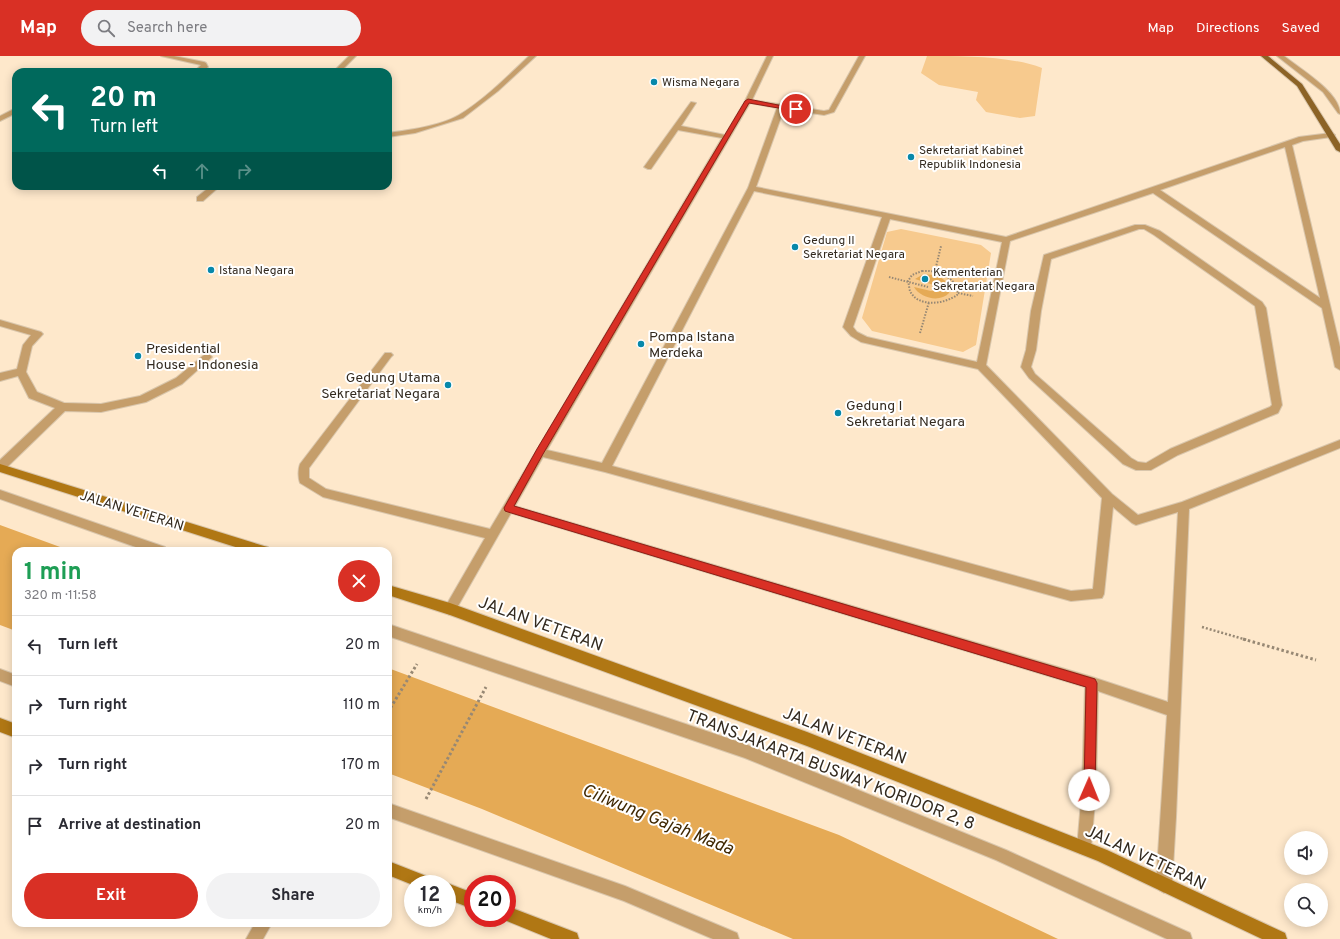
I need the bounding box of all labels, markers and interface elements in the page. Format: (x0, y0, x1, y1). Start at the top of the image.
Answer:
search box (81, 10, 361, 46)
text: Map (20, 16, 57, 40)
icon: search (95, 17, 117, 39)
text: Search here (127, 19, 207, 38)
text: Map (1148, 20, 1174, 37)
text: Directions (1196, 20, 1260, 37)
text: Saved (1282, 20, 1320, 37)
place label: Wisma Negara (662, 75, 739, 91)
marker: Wisma Negara (649, 77, 659, 87)
text: 20 m (90, 81, 157, 117)
icon: left (24, 84, 76, 136)
pin (779, 92, 813, 126)
icon: arrive (785, 98, 807, 120)
text: Turn left (90, 116, 158, 139)
place label: Sekretariat Kabinet Republik Indonesia (919, 143, 1023, 173)
marker: Sekretariat Kabinet Republik Indonesia (906, 152, 916, 162)
icon: left (149, 160, 171, 182)
icon: ahead (191, 160, 213, 182)
icon: right (233, 160, 255, 182)
place label: Gedung II Sekretariat Negara (803, 233, 905, 263)
marker: Gedung II Sekretariat Negara (790, 242, 800, 252)
place label: Istana Negara (219, 263, 294, 279)
marker: Istana Negara (206, 265, 216, 275)
place label: Kementerian Sekretariat Negara (933, 265, 1035, 295)
marker: Kementerian Sekretariat Negara (920, 274, 930, 284)
place label: Pompa Istana Merdeka (649, 329, 735, 362)
marker: Pompa Istana Merdeka (636, 339, 646, 349)
place label: Presidential House - Indonesia (146, 341, 258, 374)
marker: Presidential House - Indonesia (133, 351, 143, 361)
place label: Gedung Utama Sekretariat Negara (321, 370, 440, 403)
marker: Gedung Utama Sekretariat Negara (443, 380, 453, 390)
place label: Gedung I Sekretariat Negara (846, 398, 965, 431)
marker: Gedung I Sekretariat Negara (833, 408, 843, 418)
street label: JALAN VETERAN (77, 488, 186, 535)
text: 1 min (24, 558, 82, 588)
button: close (338, 560, 380, 602)
text: 320 m · 11:58 (24, 588, 97, 604)
street label: JALAN VETERAN (475, 592, 606, 658)
icon: left (24, 635, 46, 657)
text: Turn left (58, 636, 118, 655)
text: 20 m (345, 636, 380, 655)
icon: right (24, 695, 46, 717)
text: Turn right (58, 696, 127, 715)
text: 110 m (343, 696, 380, 715)
street label: JALAN VETERAN (779, 703, 909, 771)
street label: TRANSJAKARTA BUSWAY KORIDOR 2, 8 (683, 706, 978, 836)
icon: right (24, 755, 46, 777)
text: Turn right (58, 756, 127, 775)
text: 170 m (341, 756, 380, 775)
position arrow (1068, 769, 1110, 811)
water label: Ciliwung Gajah Mada (578, 779, 737, 862)
icon: arrive (24, 815, 46, 837)
text: Arrive at destination (58, 816, 201, 835)
text: 20 m (345, 816, 380, 835)
street label: JALAN VETERAN (1081, 821, 1209, 896)
map controls (1284, 831, 1328, 927)
button: sound (1284, 831, 1328, 875)
button: Exit (24, 873, 198, 919)
button: Share (206, 873, 380, 919)
speed limit sign: 20 (464, 875, 516, 927)
text: 12 (420, 883, 440, 909)
button: search (1284, 883, 1328, 927)
text: km/h (418, 904, 442, 917)

